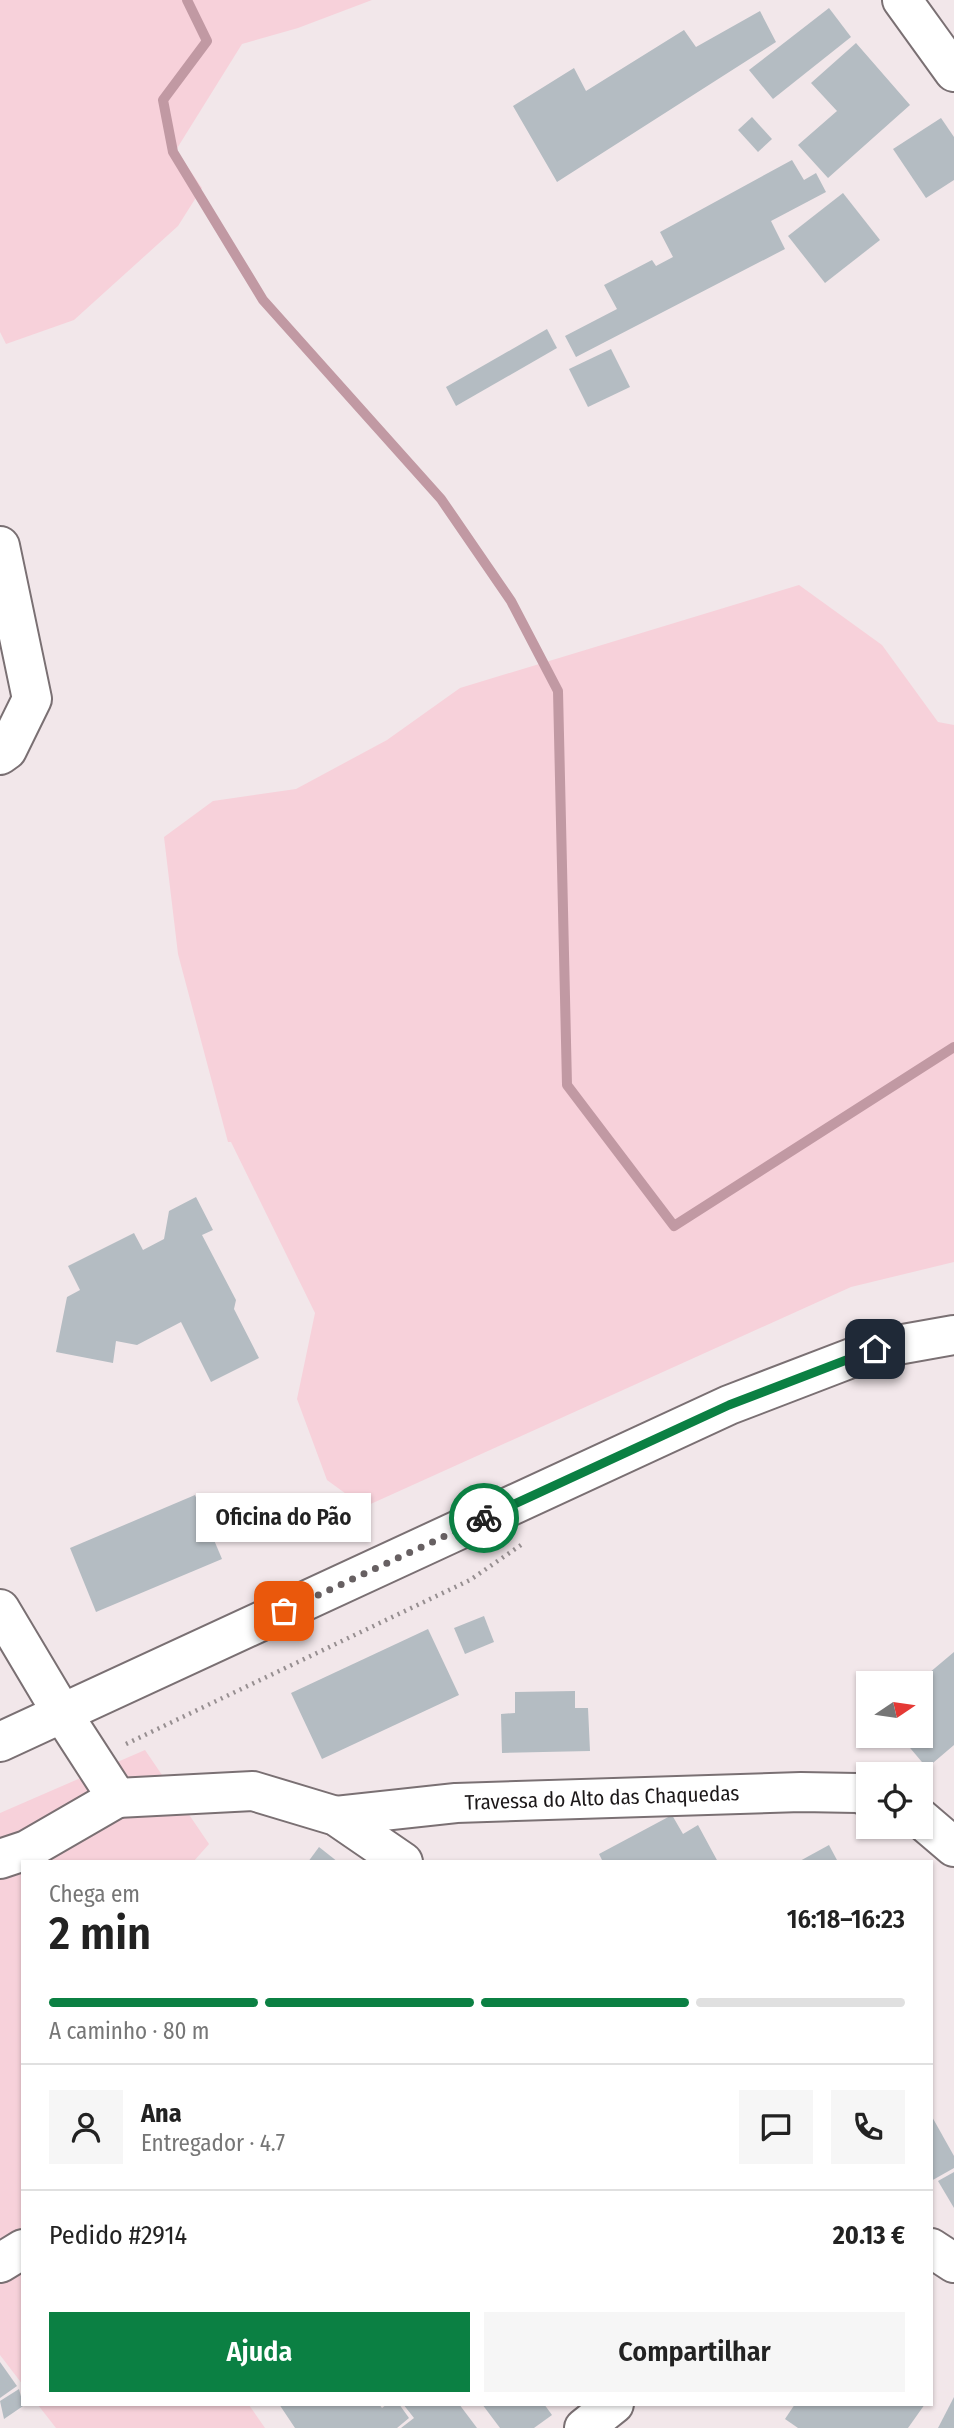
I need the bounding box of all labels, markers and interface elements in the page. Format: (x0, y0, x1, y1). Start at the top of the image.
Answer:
pin (845, 1319, 905, 1379)
icon: home (856, 1330, 894, 1368)
courier (449, 1483, 519, 1553)
callout: Oficina do Pão (196, 1492, 372, 1541)
icon: bike (465, 1499, 503, 1537)
text: Oficina do Pão (216, 1503, 351, 1531)
pin (254, 1581, 314, 1641)
icon: bag (265, 1592, 303, 1630)
north arrow (856, 1671, 933, 1748)
map controls (856, 1671, 933, 1839)
button: locate (856, 1762, 933, 1839)
street label: Travessa do Alto das Chaquedas (464, 1780, 740, 1816)
text: Chega em (49, 1880, 140, 1908)
text: 16:18–16:23 (787, 1904, 905, 1935)
text: 2 min (49, 1906, 151, 1961)
text: A caminho · 80 m (49, 2017, 209, 2045)
button: person (49, 2090, 123, 2164)
button: chat (739, 2090, 813, 2164)
button: phone (831, 2090, 905, 2164)
text: Ana (141, 2098, 182, 2129)
text: Entregador · 4.7 (141, 2129, 285, 2157)
text: Pedido #2914 (49, 2220, 187, 2251)
text: 20.13 € (833, 2220, 905, 2251)
button: Ajuda (49, 2312, 470, 2392)
button: Compartilhar (484, 2312, 905, 2392)

